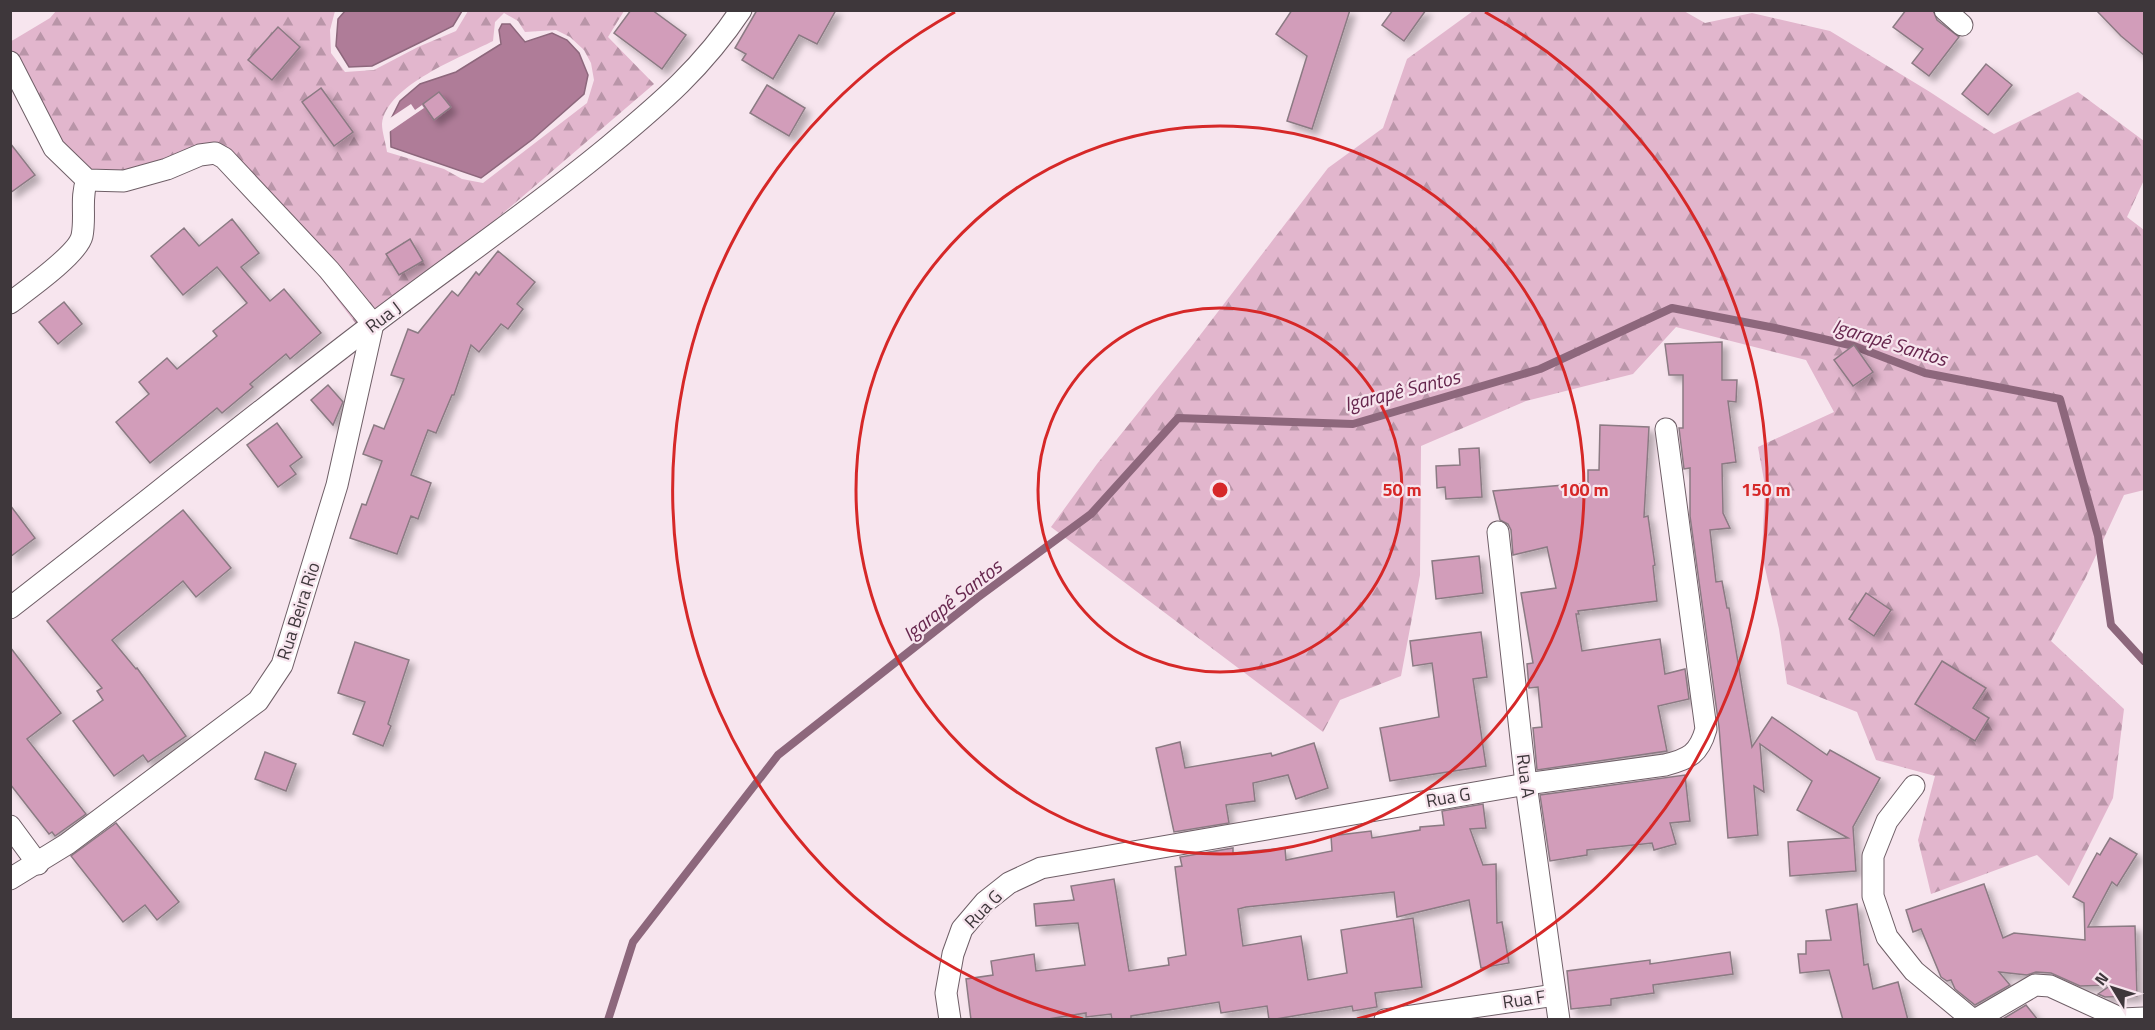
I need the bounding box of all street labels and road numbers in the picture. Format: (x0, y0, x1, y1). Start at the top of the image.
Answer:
street label: Rua J (359, 295, 407, 339)
street label: Rua Beira Rio (269, 559, 327, 663)
street label: Rua A (1510, 752, 1542, 800)
street label: Rua G (1424, 780, 1472, 814)
street label: Rua G (958, 884, 1008, 934)
street label: Rua F (1501, 983, 1547, 1015)

